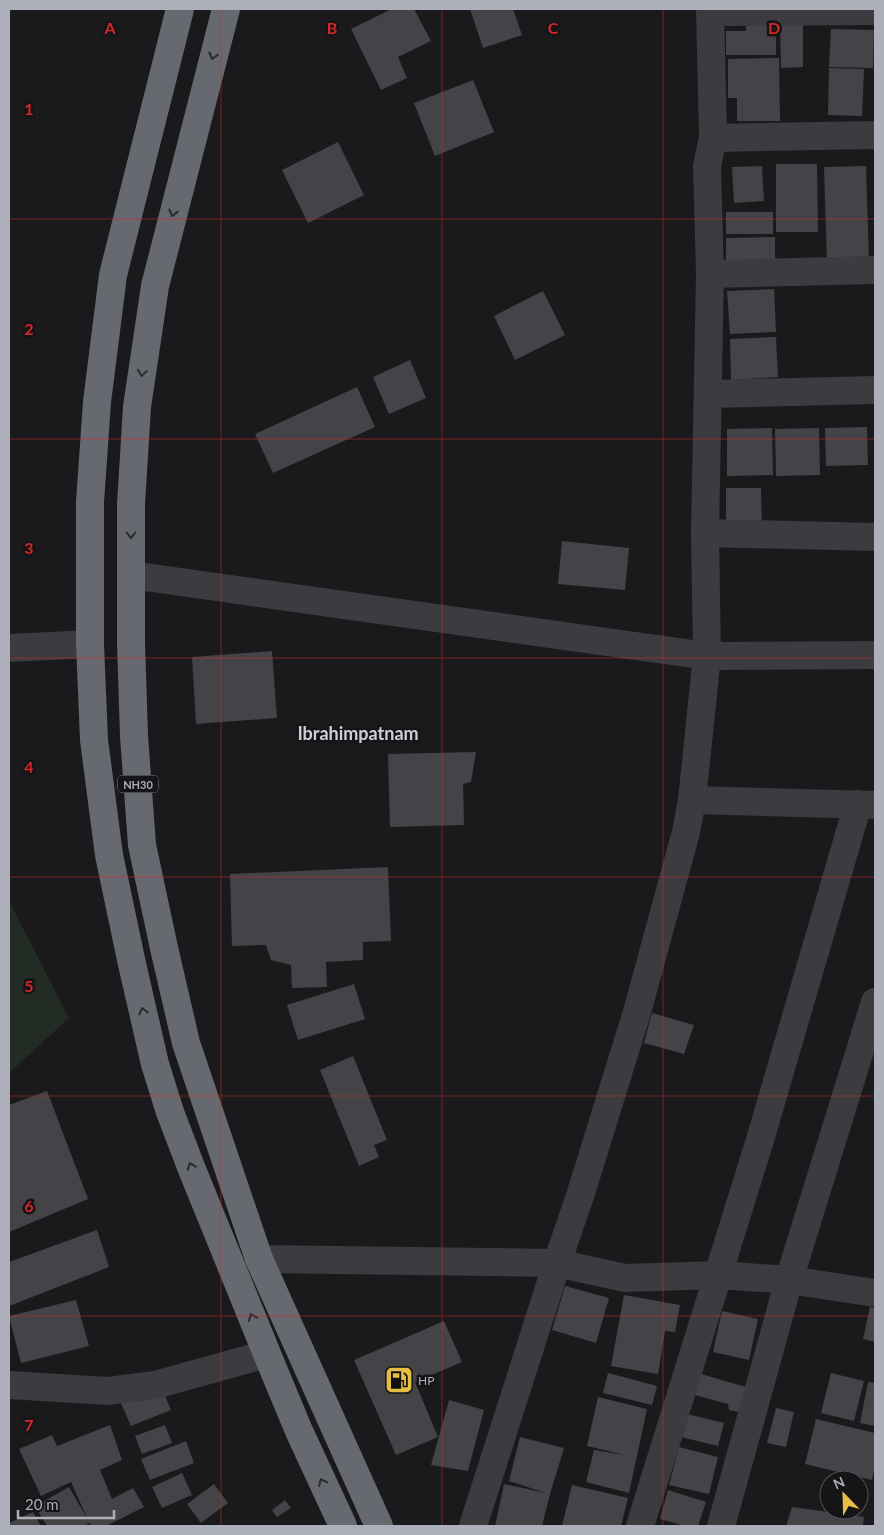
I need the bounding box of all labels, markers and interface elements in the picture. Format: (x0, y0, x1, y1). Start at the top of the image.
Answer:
text: A (103, 18, 116, 37)
text: B (327, 18, 337, 37)
text: C (548, 18, 559, 37)
text: D (768, 18, 780, 37)
one-way arrow (209, 51, 219, 59)
text: 1 (24, 99, 34, 118)
one-way arrow (169, 209, 179, 217)
text: 2 (24, 319, 34, 338)
one-way arrow (138, 368, 148, 377)
one-way arrow (126, 531, 136, 539)
text: 3 (24, 538, 34, 557)
district label: Ibrahimpatnam (297, 722, 419, 744)
text: 4 (24, 757, 34, 776)
road number: NH30 (118, 776, 158, 792)
text: 5 (24, 976, 34, 995)
one-way arrow (138, 1006, 149, 1015)
one-way arrow (187, 1162, 197, 1171)
text: 6 (24, 1196, 34, 1215)
one-way arrow (247, 1313, 257, 1321)
fuel station icon: HP (384, 1365, 414, 1395)
place label: HP (418, 1373, 434, 1388)
text: 7 (24, 1415, 34, 1434)
north arrow (819, 1470, 869, 1520)
text: N (830, 1473, 847, 1493)
one-way arrow (318, 1478, 329, 1487)
scale bar (18, 1488, 114, 1520)
text: 20 m (25, 1495, 59, 1513)

